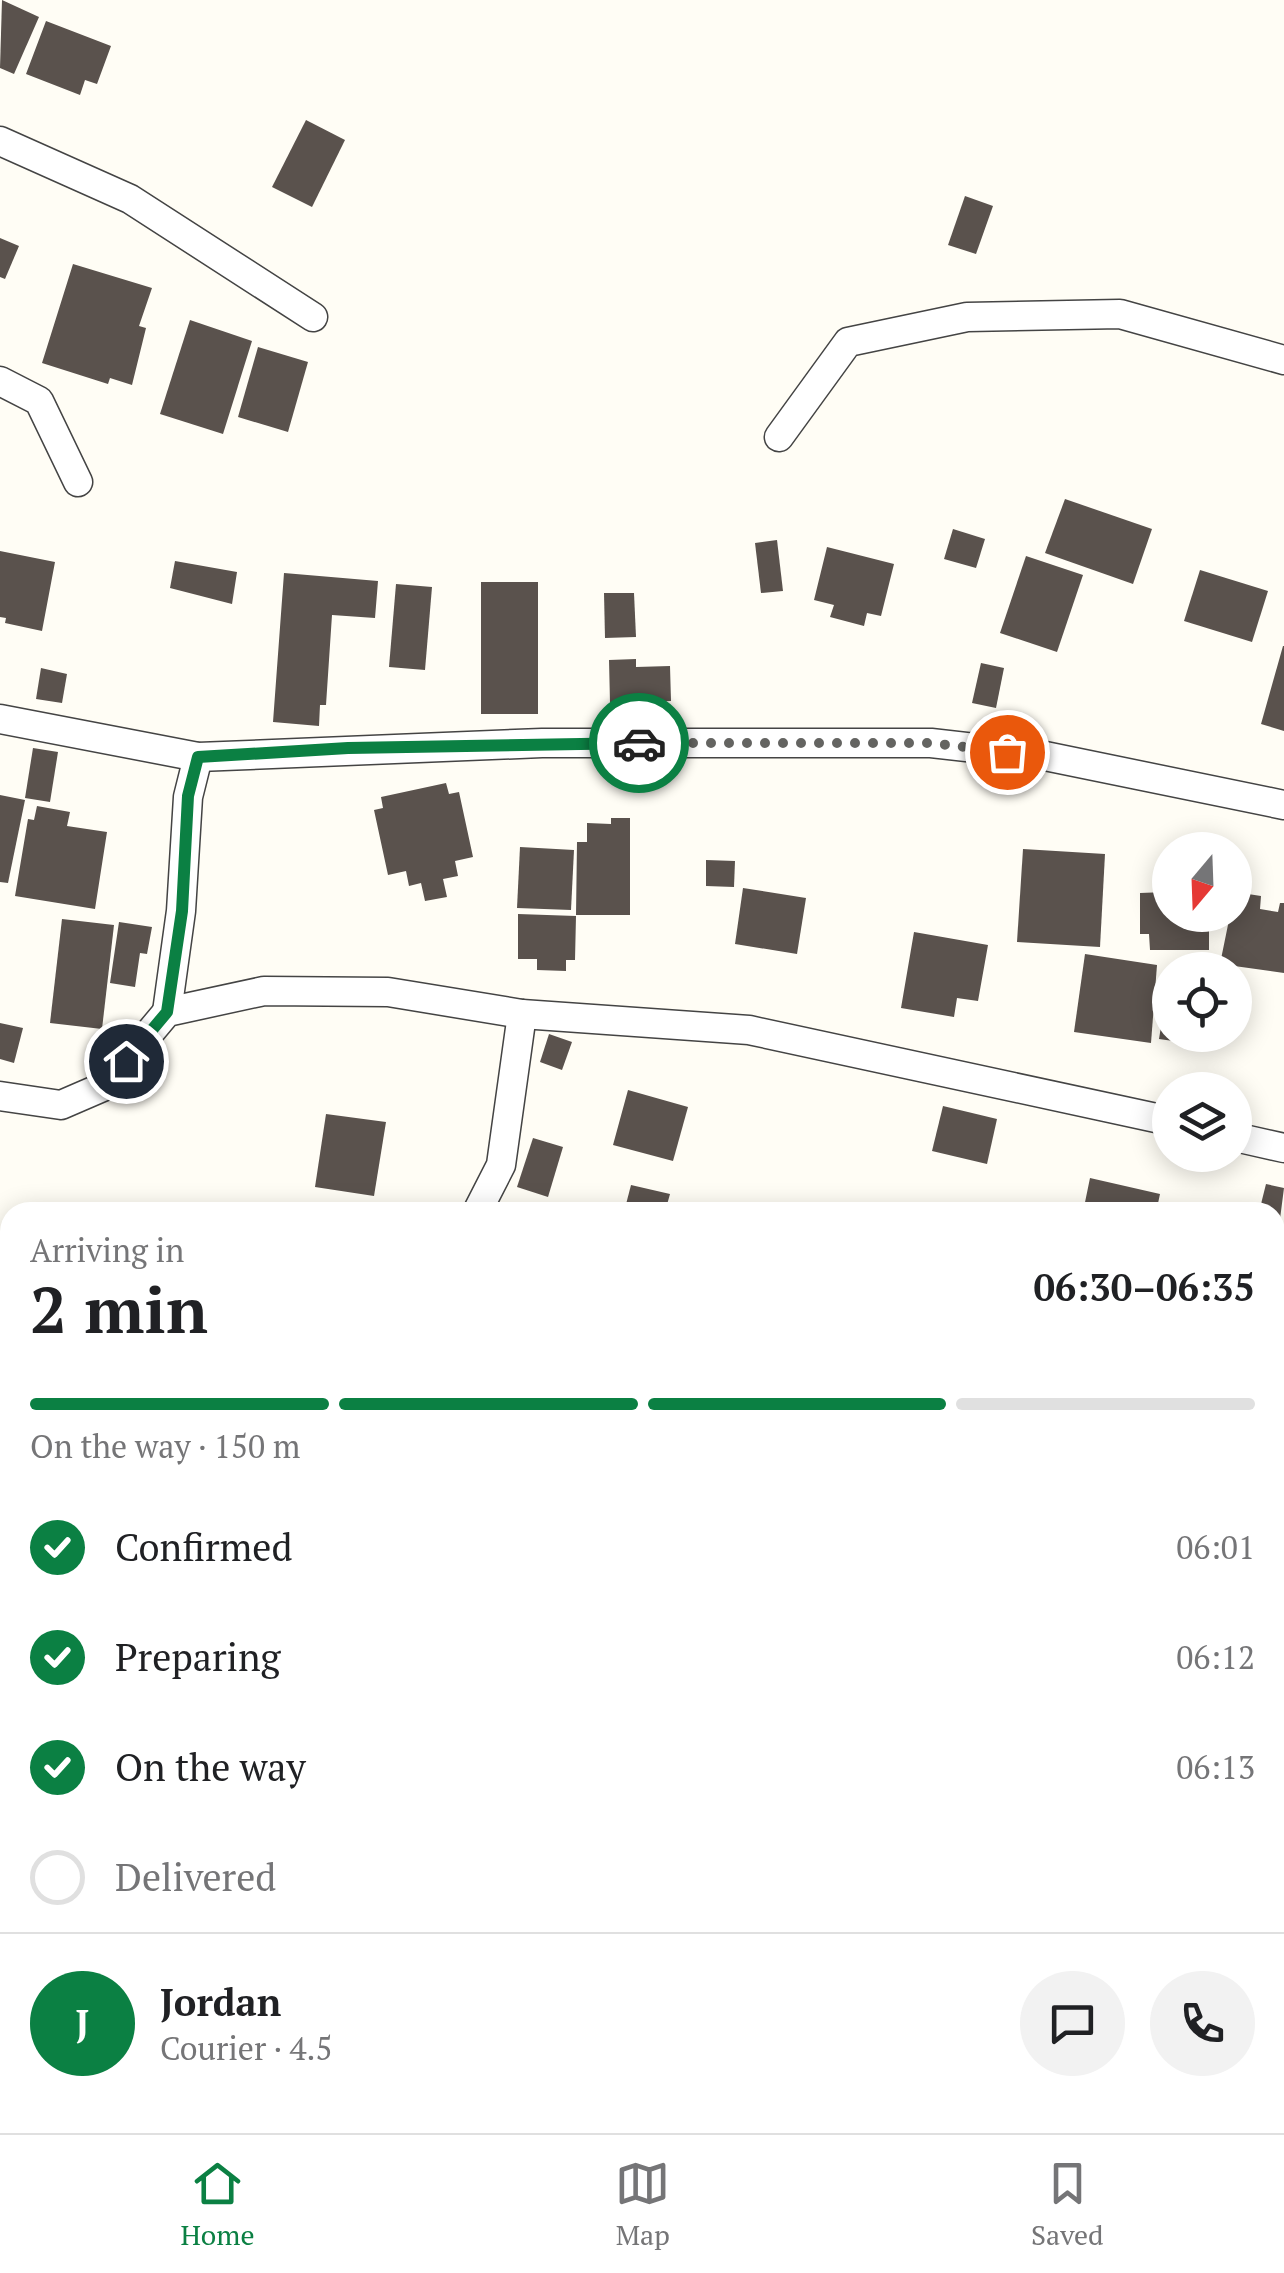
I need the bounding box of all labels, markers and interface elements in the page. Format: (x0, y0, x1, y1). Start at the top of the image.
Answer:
courier (589, 693, 689, 793)
pin (965, 710, 1050, 795)
icon: car (612, 716, 667, 771)
icon: bag (980, 725, 1035, 780)
north arrow (1152, 832, 1252, 932)
map controls (1152, 832, 1252, 1172)
button: locate (1152, 952, 1252, 1052)
pin (84, 1019, 169, 1104)
icon: home (99, 1034, 154, 1089)
button: layers (1152, 1072, 1252, 1172)
text: Arriving in (30, 1229, 184, 1271)
text: 06:30–06:35 (1033, 1262, 1255, 1312)
text: 2 min (30, 1265, 208, 1352)
text: On the way · 150 m (30, 1425, 300, 1467)
icon: check (30, 1520, 85, 1575)
text: Confirmed (115, 1522, 293, 1572)
text: 06:01 (1176, 1526, 1255, 1568)
icon: check (30, 1630, 85, 1685)
text: Preparing (115, 1632, 281, 1682)
text: 06:12 (1176, 1636, 1255, 1678)
icon: check (30, 1740, 85, 1795)
text: On the way (115, 1742, 306, 1792)
text: 06:13 (1176, 1746, 1255, 1788)
text: Delivered (115, 1852, 276, 1902)
button: chat (1020, 1971, 1125, 2076)
button: phone (1150, 1971, 1255, 2076)
text: Jordan (160, 1977, 281, 2027)
text: J (76, 1998, 89, 2048)
text: Courier · 4.5 (160, 2027, 332, 2069)
tab: Home (180, 2156, 255, 2253)
tab: Map (615, 2156, 670, 2253)
tab: Saved (1031, 2156, 1104, 2253)

